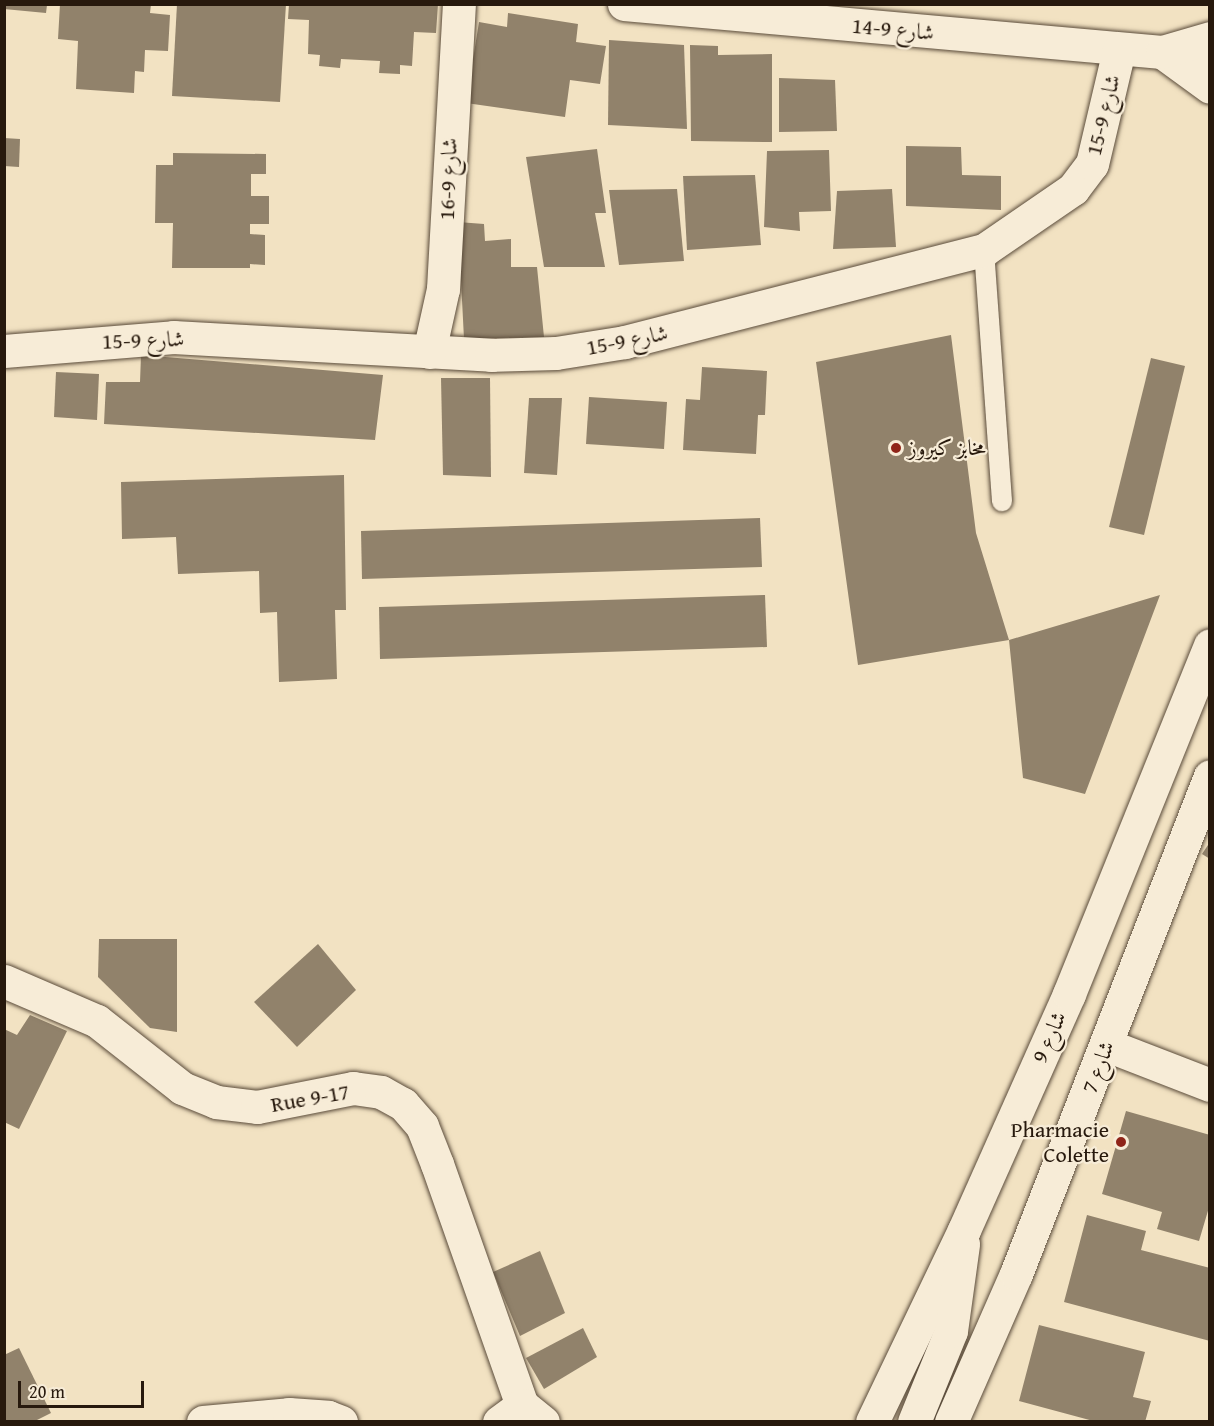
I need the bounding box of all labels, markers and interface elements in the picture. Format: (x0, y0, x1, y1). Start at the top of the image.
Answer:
street label: شارع 9-14 (851, 12, 935, 46)
street label: شارع 9-15 (1080, 72, 1126, 158)
street label: شارع 9-16 (433, 137, 463, 221)
street label: شارع 9-15 (584, 319, 670, 361)
street label: شارع 9-15 (101, 325, 185, 355)
place label: مخابز كيروز (908, 435, 986, 461)
marker: مخابز كيروز (889, 441, 903, 455)
street label: شارع 9 (1026, 1007, 1072, 1067)
street label: شارع 7 (1076, 1037, 1120, 1097)
street label: Rue 9-17 (269, 1078, 351, 1118)
place label: Pharmacie Colette (1011, 1116, 1109, 1168)
marker: Pharmacie Colette (1114, 1135, 1128, 1149)
scale bar (21, 1369, 147, 1407)
text: 20 m (29, 1378, 65, 1405)

